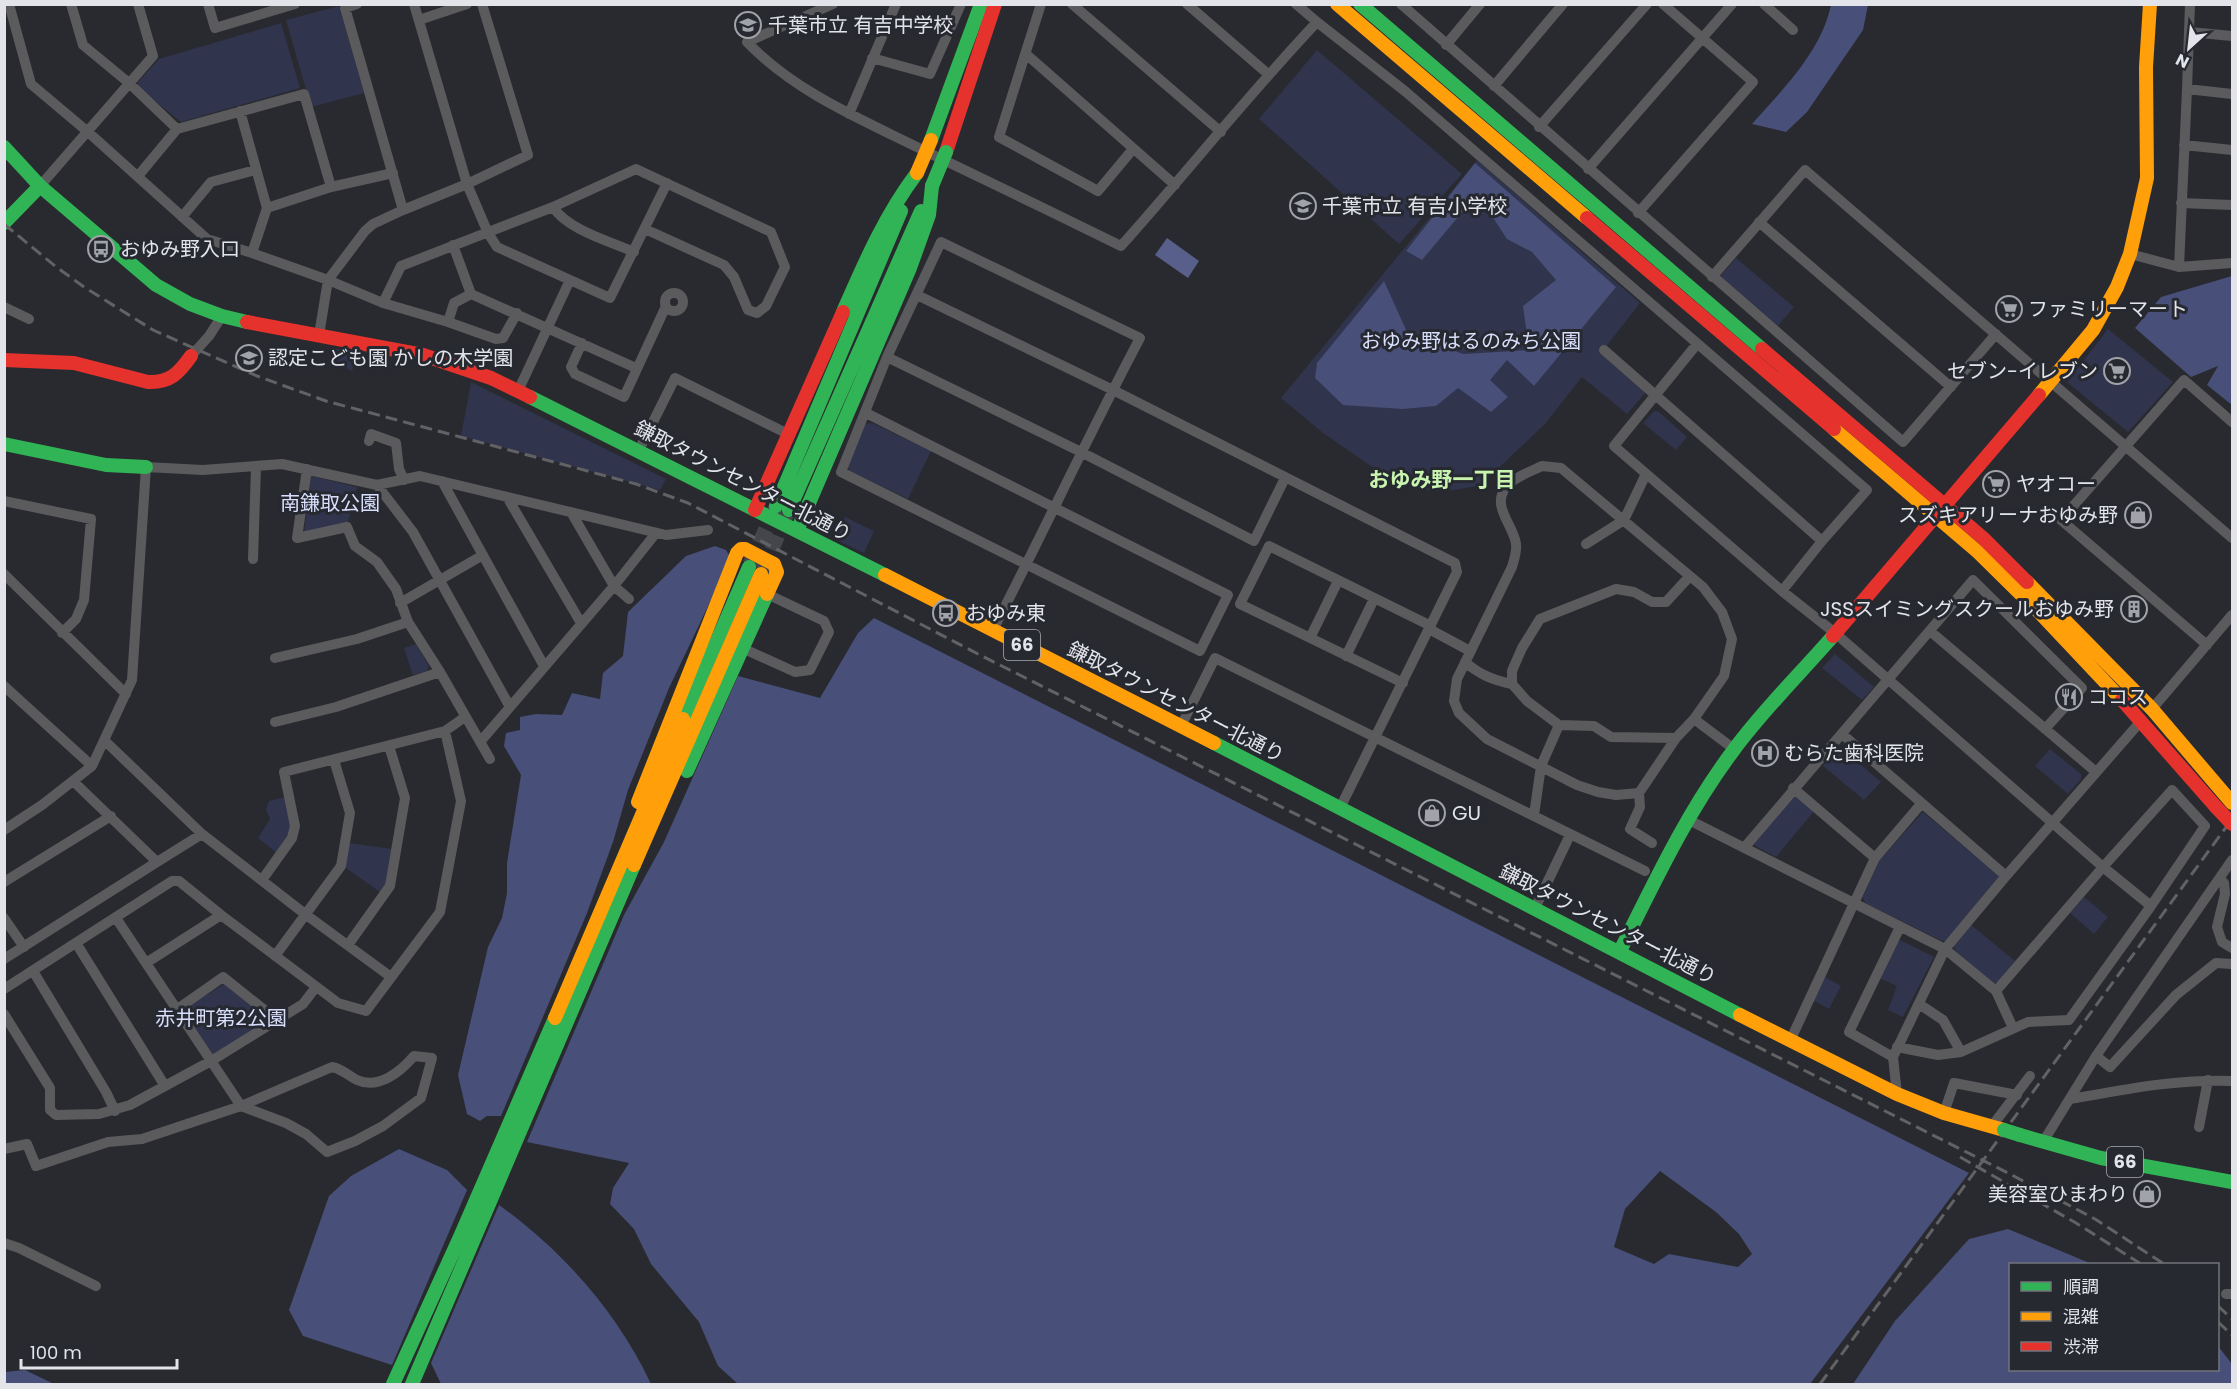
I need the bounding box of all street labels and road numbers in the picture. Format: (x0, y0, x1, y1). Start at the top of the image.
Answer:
street label: 鎌取タウンセンター北通り (630, 414, 856, 548)
road number: 66 (1004, 630, 1040, 660)
street label: 鎌取タウンセンター北通り (1063, 635, 1289, 769)
street label: 鎌取タウンセンター北通り (1495, 857, 1721, 991)
road number: 66 (2107, 1147, 2143, 1177)

